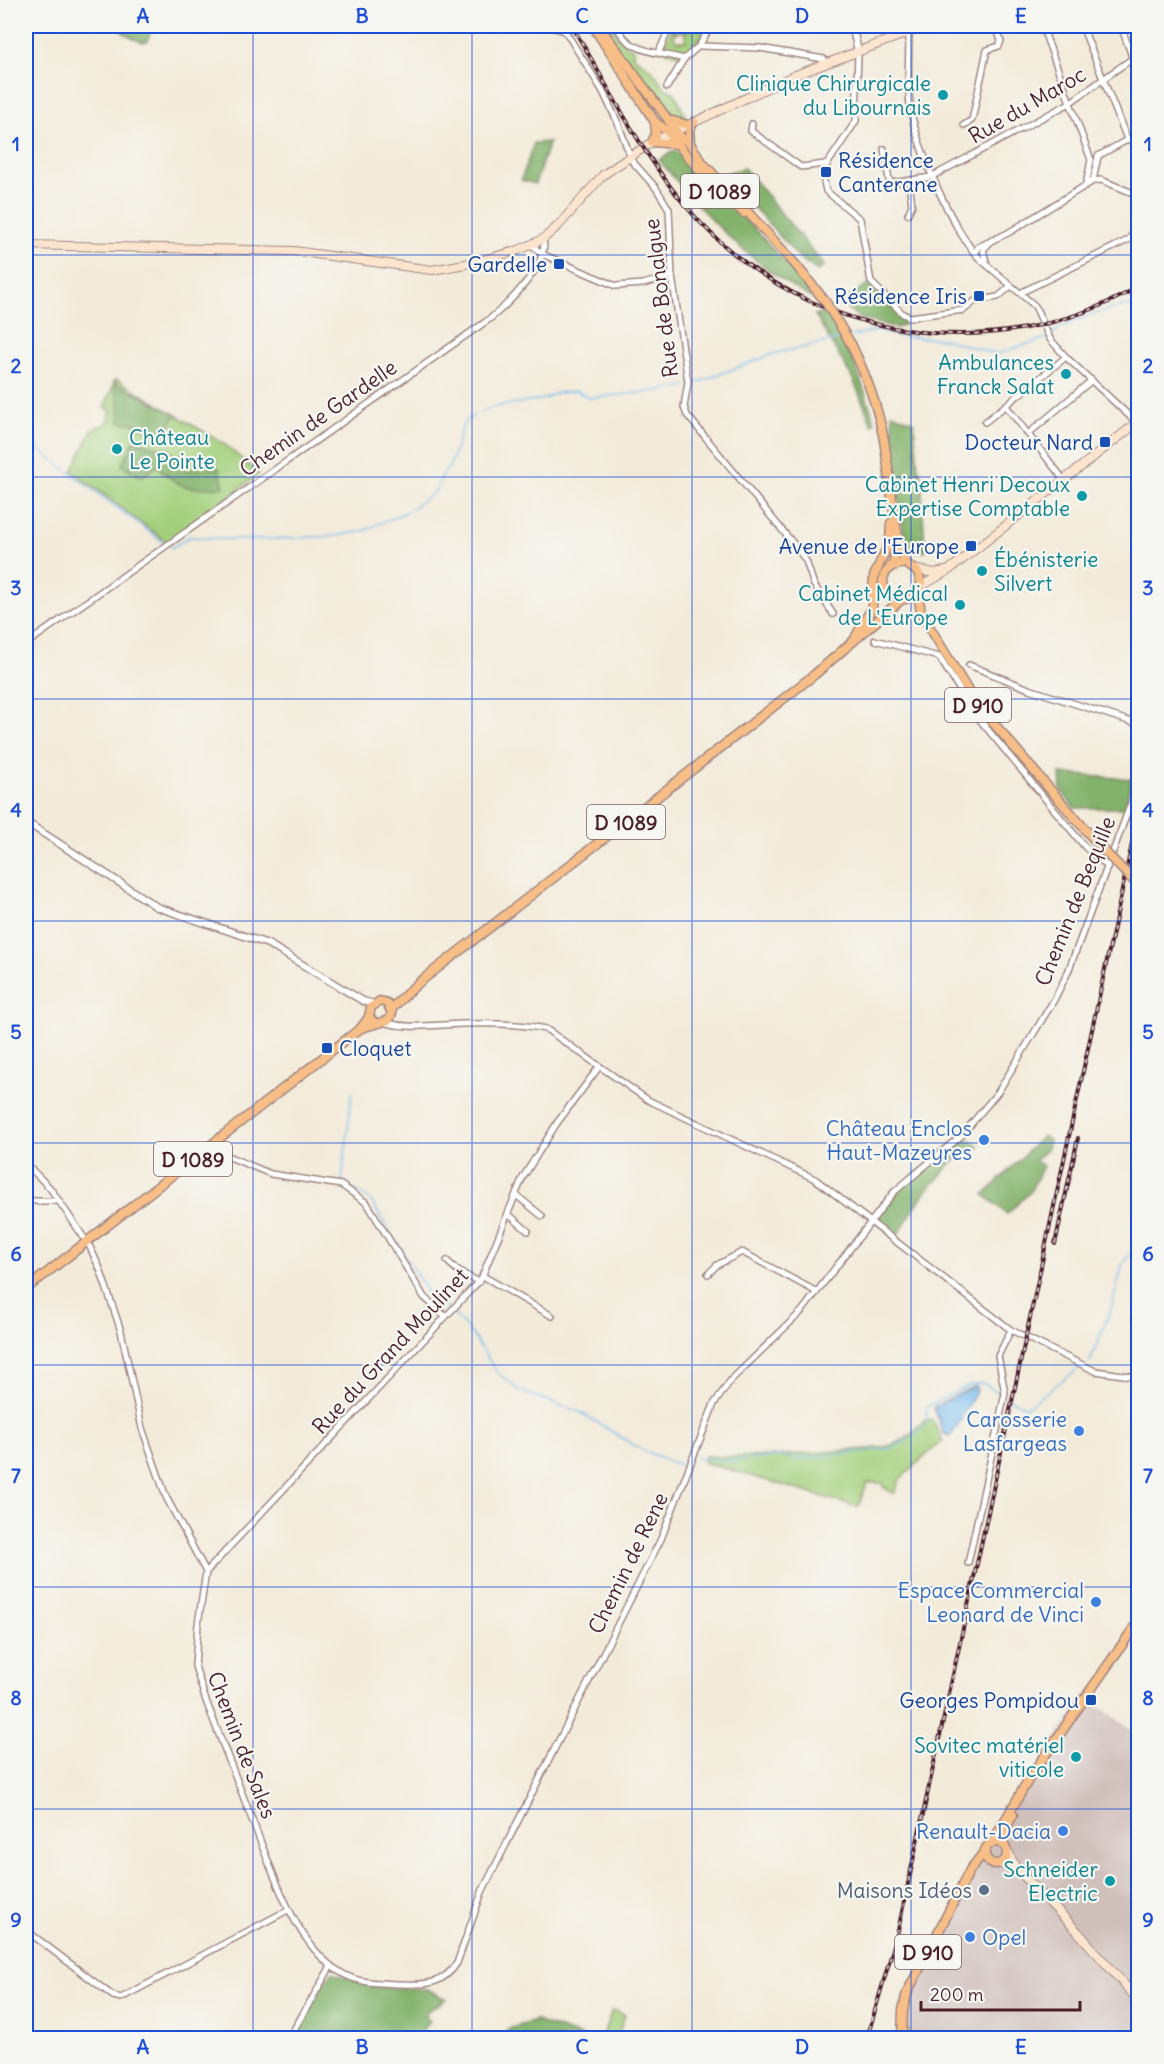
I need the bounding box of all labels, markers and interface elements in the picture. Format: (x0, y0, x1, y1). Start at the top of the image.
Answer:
text: A (137, 3, 150, 28)
text: B (355, 3, 369, 28)
text: C (575, 3, 589, 28)
text: D (795, 3, 809, 28)
text: E (1015, 3, 1027, 28)
street label: Rue du Maroc (963, 61, 1091, 149)
place label: Clinique Chirurgicale du Libournais (736, 70, 931, 121)
marker: Clinique Chirurgicale du Libournais (936, 88, 950, 102)
text: 1 (12, 131, 20, 156)
text: 1 (1144, 131, 1152, 156)
place label: Résidence Canterane (838, 147, 938, 198)
marker: Résidence Canterane (819, 165, 833, 179)
road number: D 1089 (681, 174, 759, 208)
street label: Rue de Bonalgue (638, 217, 684, 379)
place label: Gardelle (467, 251, 547, 278)
marker: Gardelle (552, 257, 566, 271)
place label: Résidence Iris (834, 283, 967, 310)
marker: Résidence Iris (972, 289, 986, 303)
place label: Ambulances Franck Salat (937, 349, 1054, 400)
text: 2 (11, 353, 22, 378)
text: 2 (1143, 353, 1154, 378)
street label: Chemin de Gardelle (234, 354, 402, 482)
marker: Ambulances Franck Salat (1059, 367, 1073, 381)
place label: Château Le Pointe (129, 424, 215, 475)
place label: Docteur Nard (965, 429, 1093, 456)
marker: Docteur Nard (1098, 435, 1112, 449)
marker: Château Le Pointe (110, 442, 124, 456)
place label: Cabinet Henri Decoux Expertise Comptable (865, 471, 1070, 522)
marker: Cabinet Henri Decoux Expertise Comptable (1075, 489, 1089, 503)
place label: Avenue de l'Europe (779, 533, 959, 560)
marker: Avenue de l'Europe (964, 539, 978, 553)
place label: Ébénisterie Silvert (994, 546, 1098, 597)
marker: Ébénisterie Silvert (975, 564, 989, 578)
text: 3 (10, 575, 22, 600)
text: 3 (1142, 575, 1154, 600)
place label: Cabinet Médical de L'Europe (798, 580, 948, 631)
marker: Cabinet Médical de L'Europe (953, 598, 967, 612)
road number: D 910 (945, 688, 1011, 722)
text: 4 (10, 797, 22, 822)
text: 4 (1142, 797, 1154, 822)
road number: D 1089 (587, 805, 665, 839)
street label: Chemin de Bequille (1029, 812, 1121, 990)
text: 5 (10, 1019, 22, 1044)
text: 5 (1142, 1019, 1154, 1044)
place label: Cloquet (339, 1035, 412, 1062)
marker: Cloquet (320, 1041, 334, 1055)
place label: Château Enclos Haut-Mazeyres (826, 1115, 972, 1166)
marker: Château Enclos Haut-Mazeyres (977, 1133, 991, 1147)
road number: D 1089 (154, 1142, 232, 1176)
text: 6 (10, 1241, 22, 1266)
text: 6 (1142, 1241, 1154, 1266)
street label: Rue du Grand Moulinet (306, 1262, 474, 1440)
place label: Carosserie Lasfargeas (963, 1406, 1067, 1457)
marker: Carosserie Lasfargeas (1072, 1424, 1086, 1438)
text: 7 (11, 1463, 21, 1488)
text: 7 (1143, 1463, 1153, 1488)
street label: Chemin de Rene (582, 1488, 674, 1638)
place label: Espace Commercial Leonard de Vinci (898, 1577, 1084, 1628)
marker: Espace Commercial Leonard de Vinci (1089, 1595, 1103, 1609)
street label: Chemin de Sales (202, 1668, 282, 1822)
text: 8 (10, 1685, 22, 1710)
text: 8 (1142, 1685, 1154, 1710)
place label: Georges Pompidou (899, 1687, 1079, 1714)
marker: Georges Pompidou (1084, 1693, 1098, 1707)
place label: Sovitec matériel viticole (914, 1732, 1064, 1783)
marker: Sovitec matériel viticole (1069, 1750, 1083, 1764)
place label: Renault-Dacia (916, 1818, 1051, 1845)
marker: Renault-Dacia (1056, 1824, 1070, 1838)
place label: Schneider Electric (1003, 1856, 1098, 1907)
marker: Schneider Electric (1103, 1874, 1117, 1888)
place label: Maisons Idéos (837, 1877, 972, 1904)
marker: Maisons Idéos (977, 1883, 991, 1897)
text: 9 (10, 1907, 22, 1932)
text: 9 (1142, 1907, 1154, 1932)
place label: Opel (982, 1924, 1026, 1951)
marker: Opel (963, 1930, 977, 1944)
road number: D 910 (895, 1935, 961, 1969)
scale bar (921, 1974, 1080, 2012)
text: 200 m (930, 1983, 984, 2006)
text: A (137, 2034, 150, 2059)
text: B (355, 2034, 369, 2059)
text: C (575, 2034, 589, 2059)
text: D (795, 2034, 809, 2059)
text: E (1015, 2034, 1027, 2059)

